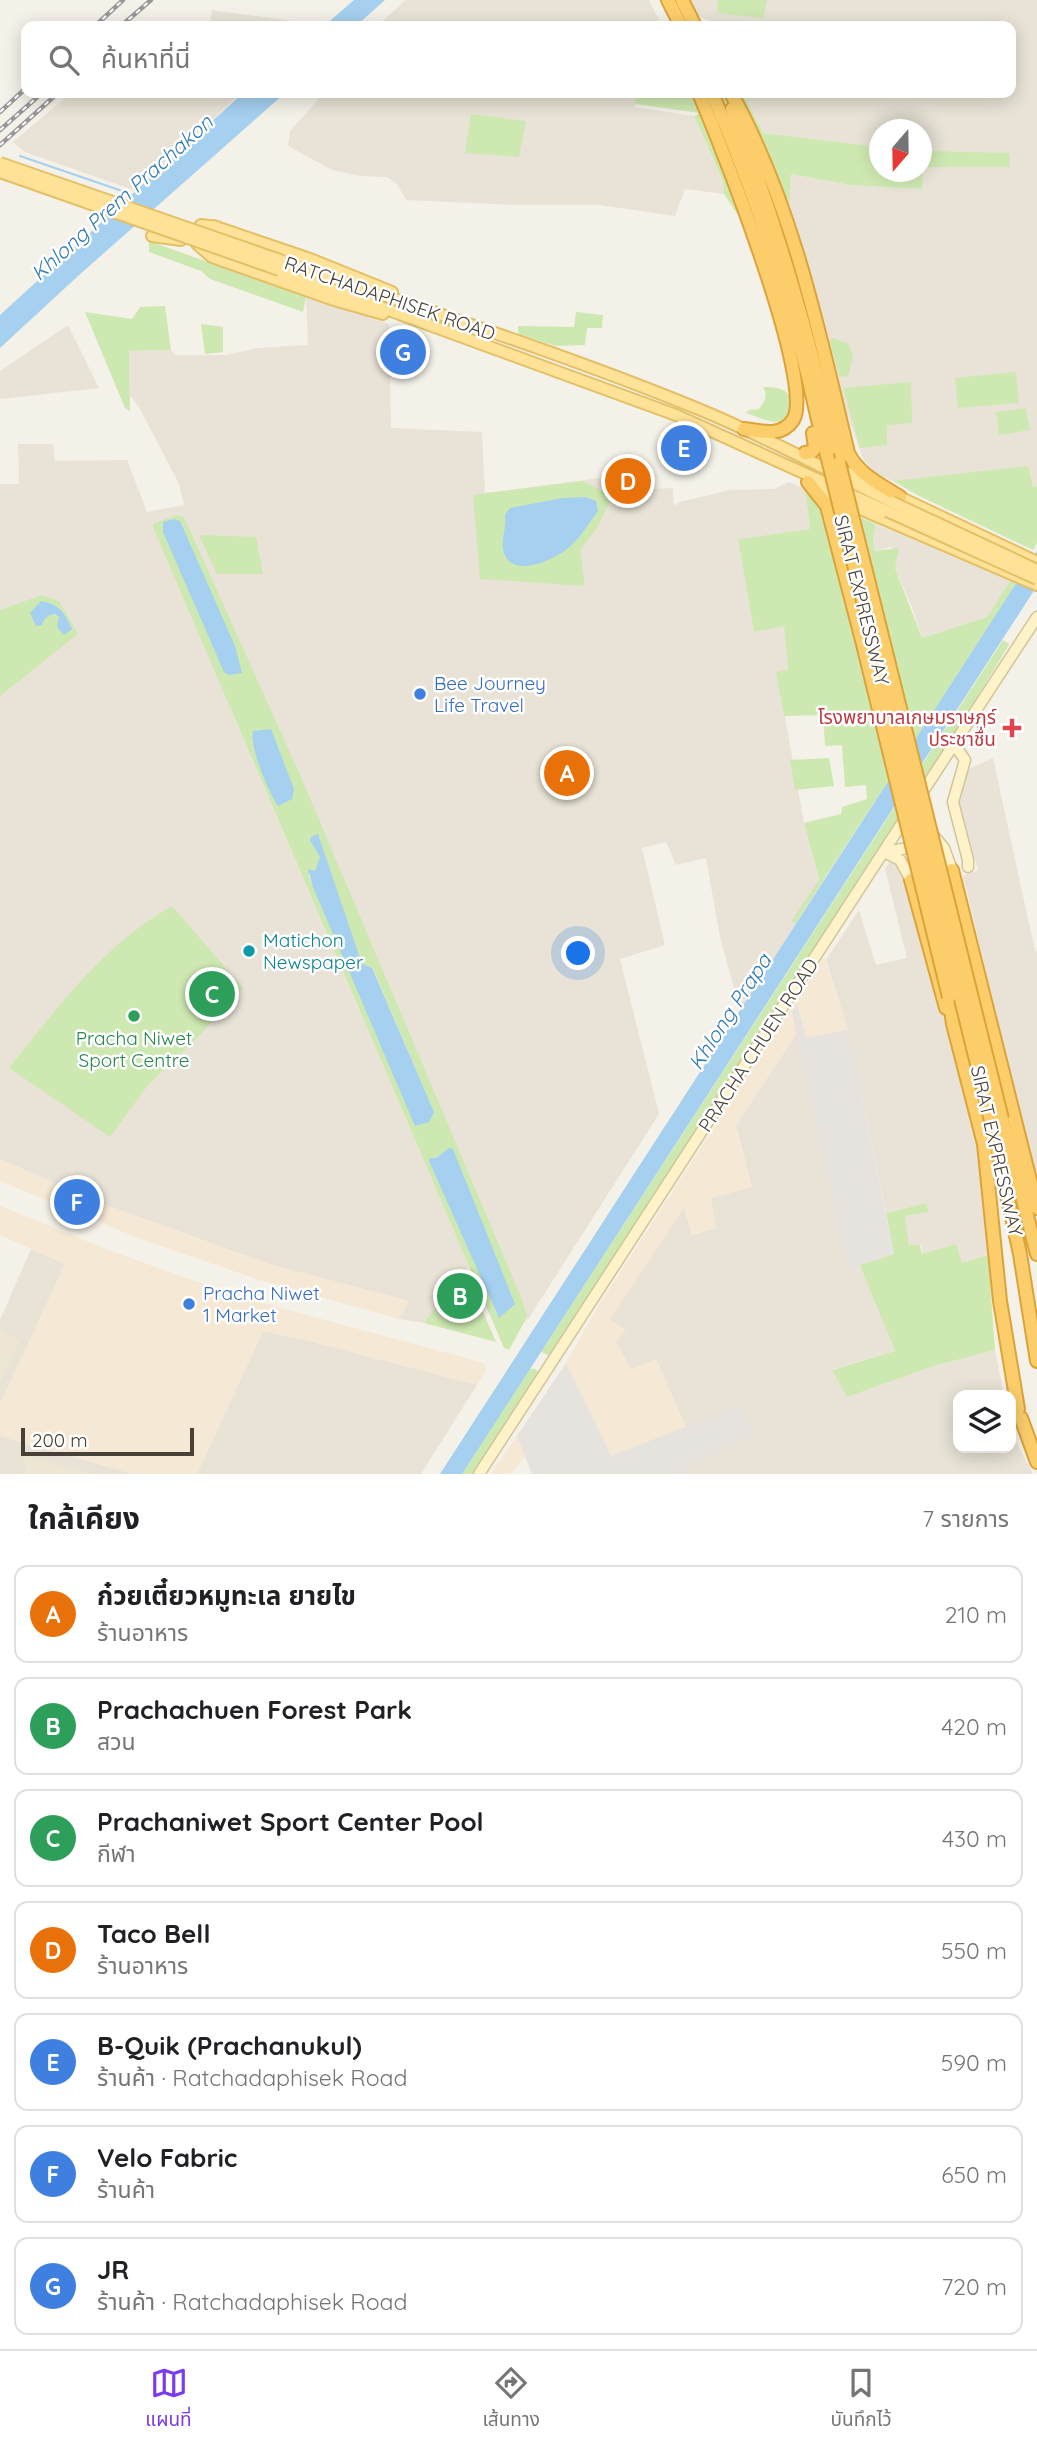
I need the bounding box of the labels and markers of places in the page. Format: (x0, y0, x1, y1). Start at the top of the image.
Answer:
pin: G (380, 326, 426, 378)
pin: E (661, 422, 707, 474)
pin: D (605, 455, 651, 507)
place label: Bee Journey Life Travel (434, 671, 546, 717)
marker: Bee Journey Life Travel (412, 686, 428, 702)
place label: โรงพยาบาลเกษมราษฎร์ ประชาชื่น (818, 705, 997, 751)
marker: โรงพยาบาลเกษมราษฎร์ ประชาชื่น (1002, 718, 1022, 738)
pin: A (544, 747, 590, 799)
place label: Matichon Newspaper (263, 928, 364, 974)
marker: Matichon Newspaper (241, 943, 257, 959)
pin: C (189, 968, 235, 1020)
marker: Pracha Niwet Sport Centre (126, 1008, 142, 1024)
place label: Pracha Niwet Sport Centre (76, 1026, 192, 1072)
pin: F (54, 1176, 100, 1228)
pin: B (437, 1270, 483, 1322)
place label: Pracha Niwet 1 Market (203, 1281, 320, 1327)
marker: Pracha Niwet 1 Market (181, 1296, 197, 1312)

